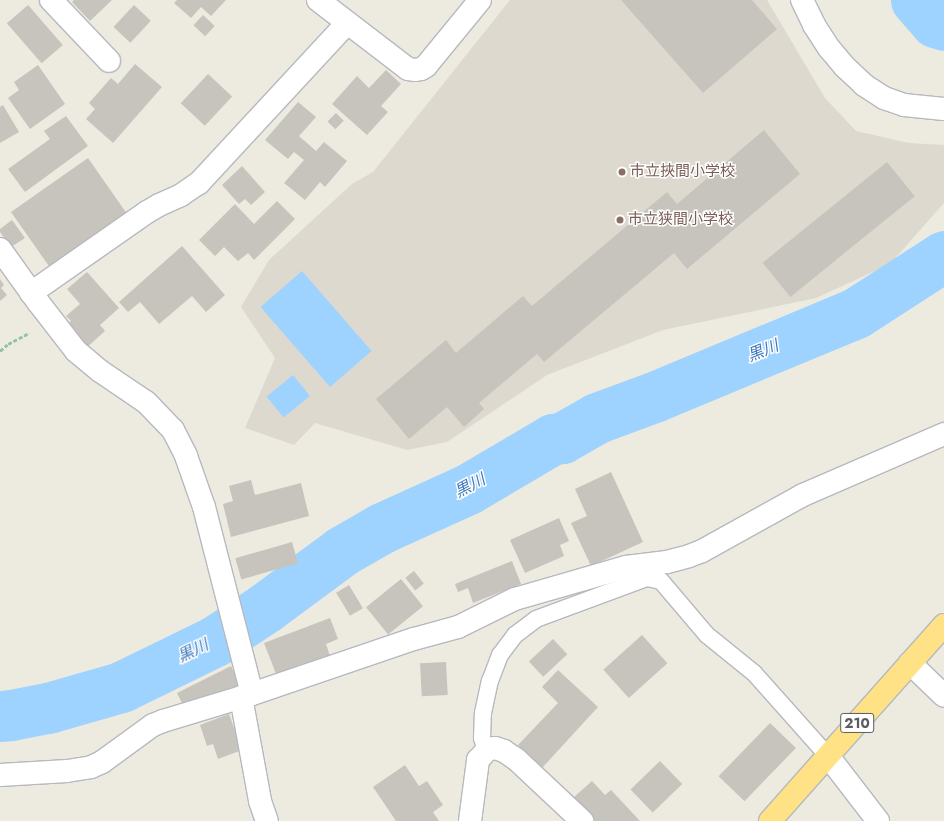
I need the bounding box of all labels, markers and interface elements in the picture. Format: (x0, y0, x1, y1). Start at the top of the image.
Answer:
place label: 市立挾間小学校 (630, 163, 735, 181)
marker: 市立挾間小学校 (617, 167, 627, 177)
place label: 市立狭間小学校 (628, 211, 733, 229)
marker: 市立狭間小学校 (615, 215, 625, 225)
water label: 黒川 (745, 336, 781, 366)
water label: 黒川 (451, 470, 489, 502)
water label: 黒川 (174, 635, 212, 667)
road number: 210 (840, 711, 874, 735)

